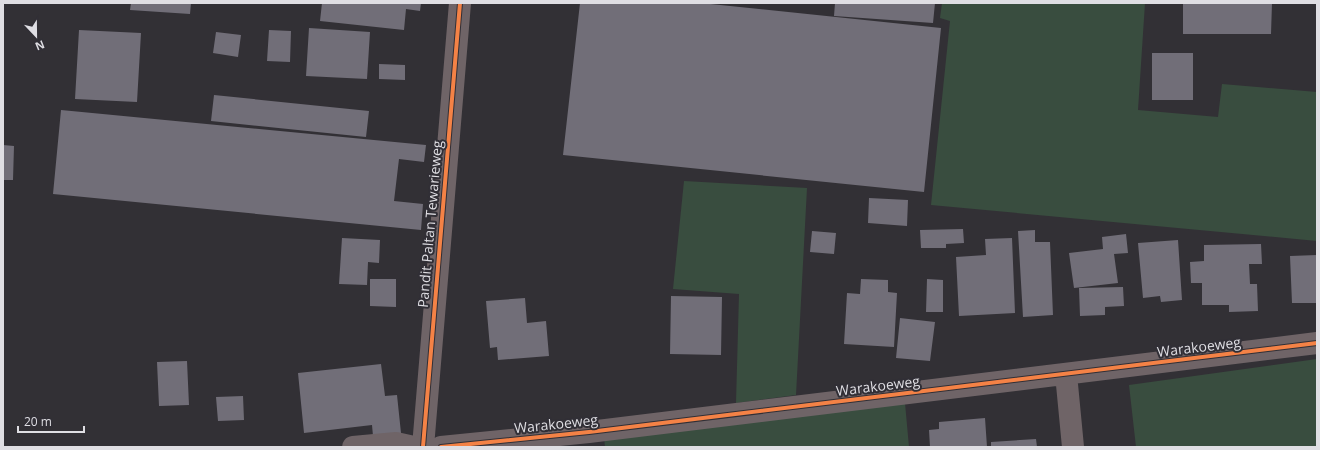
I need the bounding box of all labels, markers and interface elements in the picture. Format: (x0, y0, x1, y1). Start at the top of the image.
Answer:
north arrow (16, 16, 56, 56)
text: N (33, 37, 47, 54)
street label: Pandit Paltan Tewarieweg (413, 139, 446, 308)
street label: Warakoeweg (1156, 332, 1242, 361)
street label: Warakoeweg (835, 371, 921, 400)
scale bar (18, 408, 84, 434)
street label: Warakoeweg (513, 410, 599, 437)
text: 20 m (24, 413, 52, 430)

